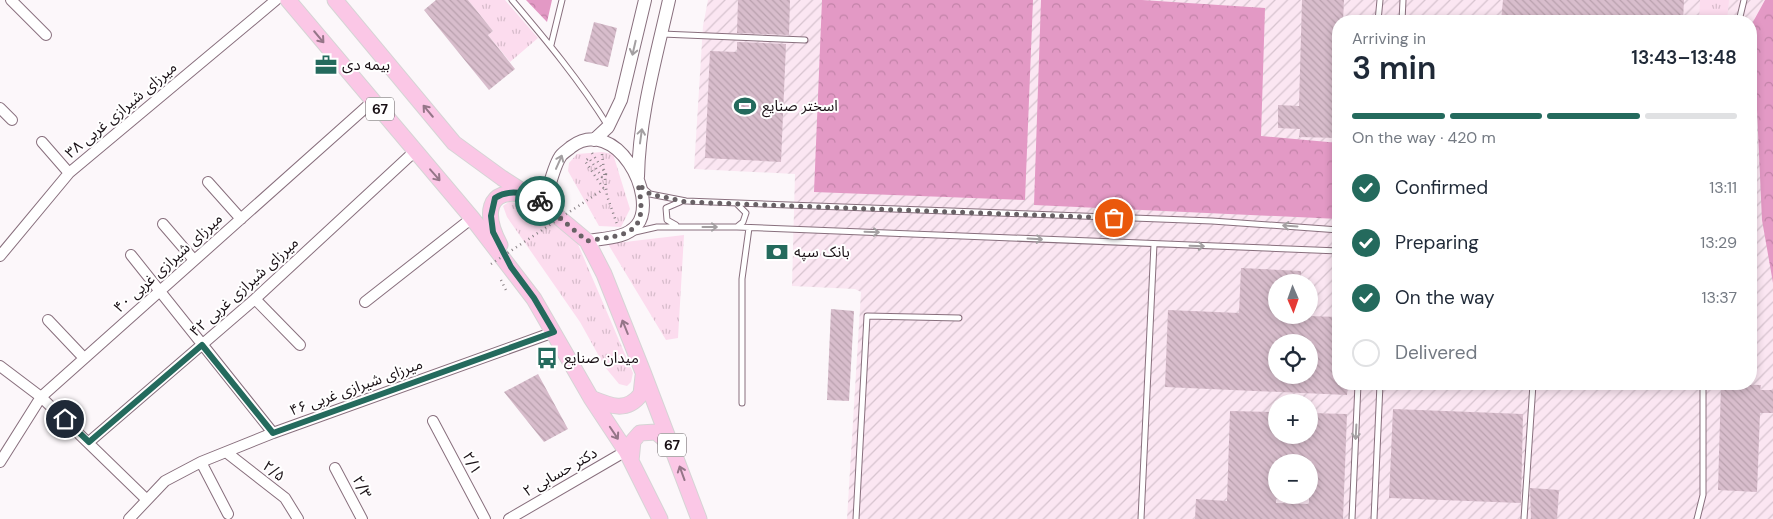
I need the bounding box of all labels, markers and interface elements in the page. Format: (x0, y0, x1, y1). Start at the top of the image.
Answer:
text: Arriving in (1352, 28, 1426, 49)
one-way arrow (314, 31, 325, 44)
one-way arrow (629, 39, 638, 55)
text: 13:43–13:48 (1631, 45, 1737, 70)
text: 3 min (1352, 47, 1436, 89)
office icon: بیمه دی (313, 52, 339, 78)
place label: بیمه دی (342, 55, 390, 75)
street label: میرزای شیرازی غربی ۳۸ (61, 57, 181, 163)
sports icon: اسختر صنایع (732, 93, 758, 119)
place label: اسختر صنایع (762, 96, 838, 118)
road number: 67 (366, 98, 394, 120)
one-way arrow (422, 104, 433, 117)
text: On the way · 420 m (1352, 127, 1496, 148)
one-way arrow (636, 128, 646, 144)
one-way arrow (554, 155, 564, 170)
one-way arrow (430, 168, 441, 181)
icon: check (1352, 174, 1380, 202)
text: Confirmed (1395, 175, 1488, 200)
courier (515, 176, 565, 226)
text: 13:11 (1709, 177, 1737, 198)
icon: bike (526, 187, 554, 215)
pin (1093, 197, 1135, 239)
icon: bag (1100, 204, 1128, 232)
street label: میرزای شیرازی غربی ۴۰ (109, 209, 227, 317)
one-way arrow (702, 222, 718, 232)
one-way arrow (1282, 222, 1298, 231)
one-way arrow (864, 227, 880, 236)
icon: check (1352, 229, 1380, 257)
text: Preparing (1395, 230, 1479, 255)
text: 13:29 (1700, 232, 1737, 253)
street label: میرزای شیرازی غربی ۴۲ (185, 233, 303, 341)
one-way arrow (1026, 234, 1042, 243)
bank icon: بانک سپه (764, 239, 790, 265)
one-way arrow (1188, 241, 1205, 251)
place label: بانک سپه (794, 242, 850, 262)
north arrow (1268, 274, 1318, 324)
map controls (1268, 274, 1318, 504)
icon: check (1352, 284, 1380, 312)
text: On the way (1395, 285, 1495, 310)
text: 13:37 (1702, 287, 1737, 308)
one-way arrow (620, 320, 629, 335)
button: locate (1268, 334, 1318, 384)
text: Delivered (1395, 340, 1477, 365)
bus stop icon: میدان صنایع (534, 345, 560, 371)
place label: میدان صنایع (564, 348, 639, 370)
street label: میرزای شیرازی غربی ۴۶ (287, 354, 425, 420)
button: + (1268, 394, 1318, 444)
pin (44, 398, 86, 440)
icon: home (51, 405, 79, 433)
one-way arrow (1352, 424, 1361, 440)
one-way arrow (609, 426, 619, 440)
road number: 67 (658, 434, 686, 456)
street label: دکتر حسابی ۲ (519, 443, 601, 501)
street label: ۲/۱ (458, 448, 486, 478)
button: − (1268, 454, 1318, 504)
street label: ۲/۵ (259, 456, 289, 486)
one-way arrow (677, 466, 686, 481)
street label: ۲/۳ (348, 472, 376, 502)

